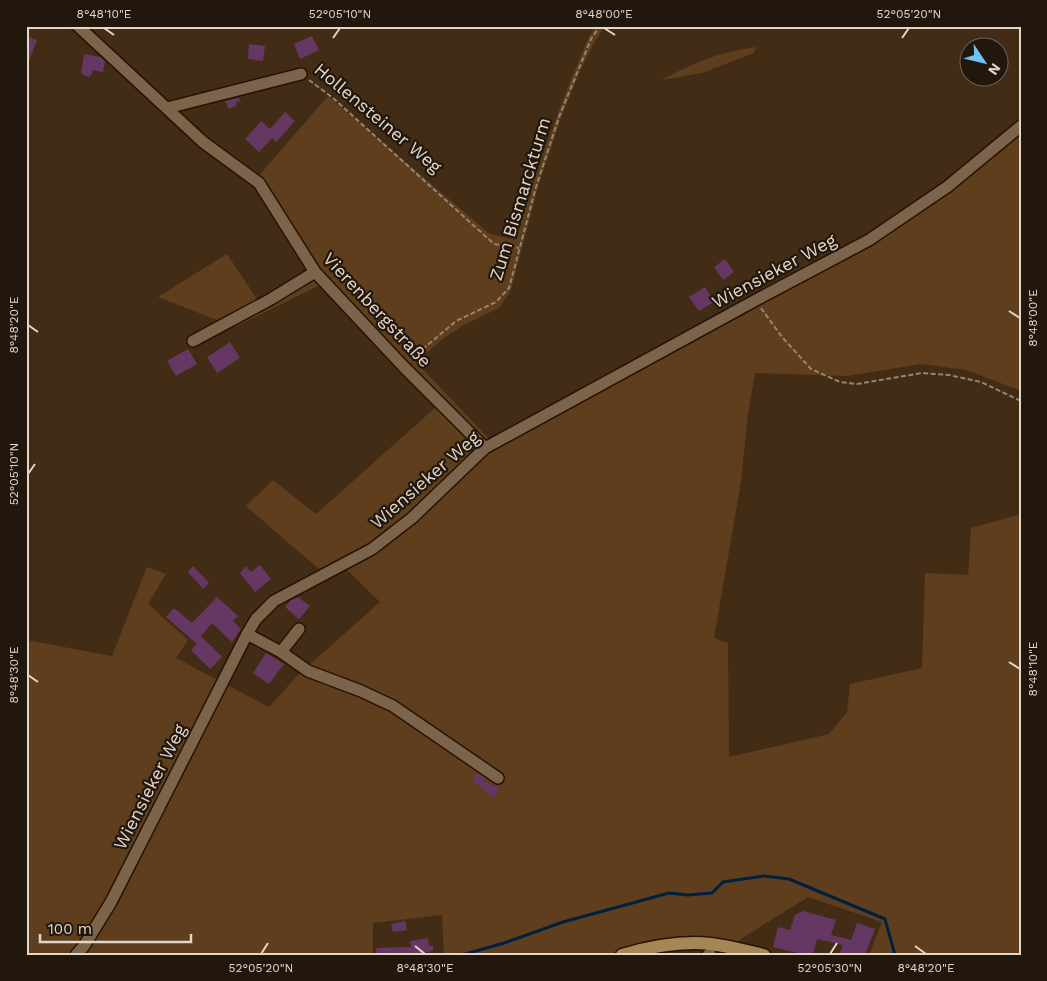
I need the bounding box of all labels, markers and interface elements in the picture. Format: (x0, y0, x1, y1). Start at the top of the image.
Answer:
text: 8°48'10"E (77, 7, 132, 21)
text: 52°05'10"N (309, 7, 371, 21)
text: 8°48'00"E (575, 7, 633, 21)
text: 52°05'20"N (877, 7, 941, 21)
north arrow (960, 38, 1010, 88)
street label: Hollensteiner Weg (311, 58, 446, 177)
text: N (985, 61, 1004, 78)
street label: Zum Bismarckturm (485, 115, 554, 283)
street label: Wiensieker Weg (708, 229, 840, 312)
street label: Vierenbergstraße (319, 248, 436, 371)
text: 8°48'00"E (1026, 289, 1040, 347)
text: 8°48'20"E (7, 296, 21, 354)
street label: Wiensieker Weg (366, 426, 484, 533)
text: 52°05'10"N (7, 443, 21, 505)
text: 8°48'10"E (1026, 641, 1040, 696)
text: 8°48'30"E (7, 646, 21, 704)
street label: Wiensieker Weg (109, 720, 190, 853)
scale bar (40, 911, 191, 943)
text: 100 m (48, 920, 92, 938)
text: 52°05'20"N (229, 961, 293, 975)
text: 8°48'30"E (396, 961, 454, 975)
text: 52°05'30"N (798, 961, 862, 975)
text: 8°48'20"E (897, 961, 955, 975)

